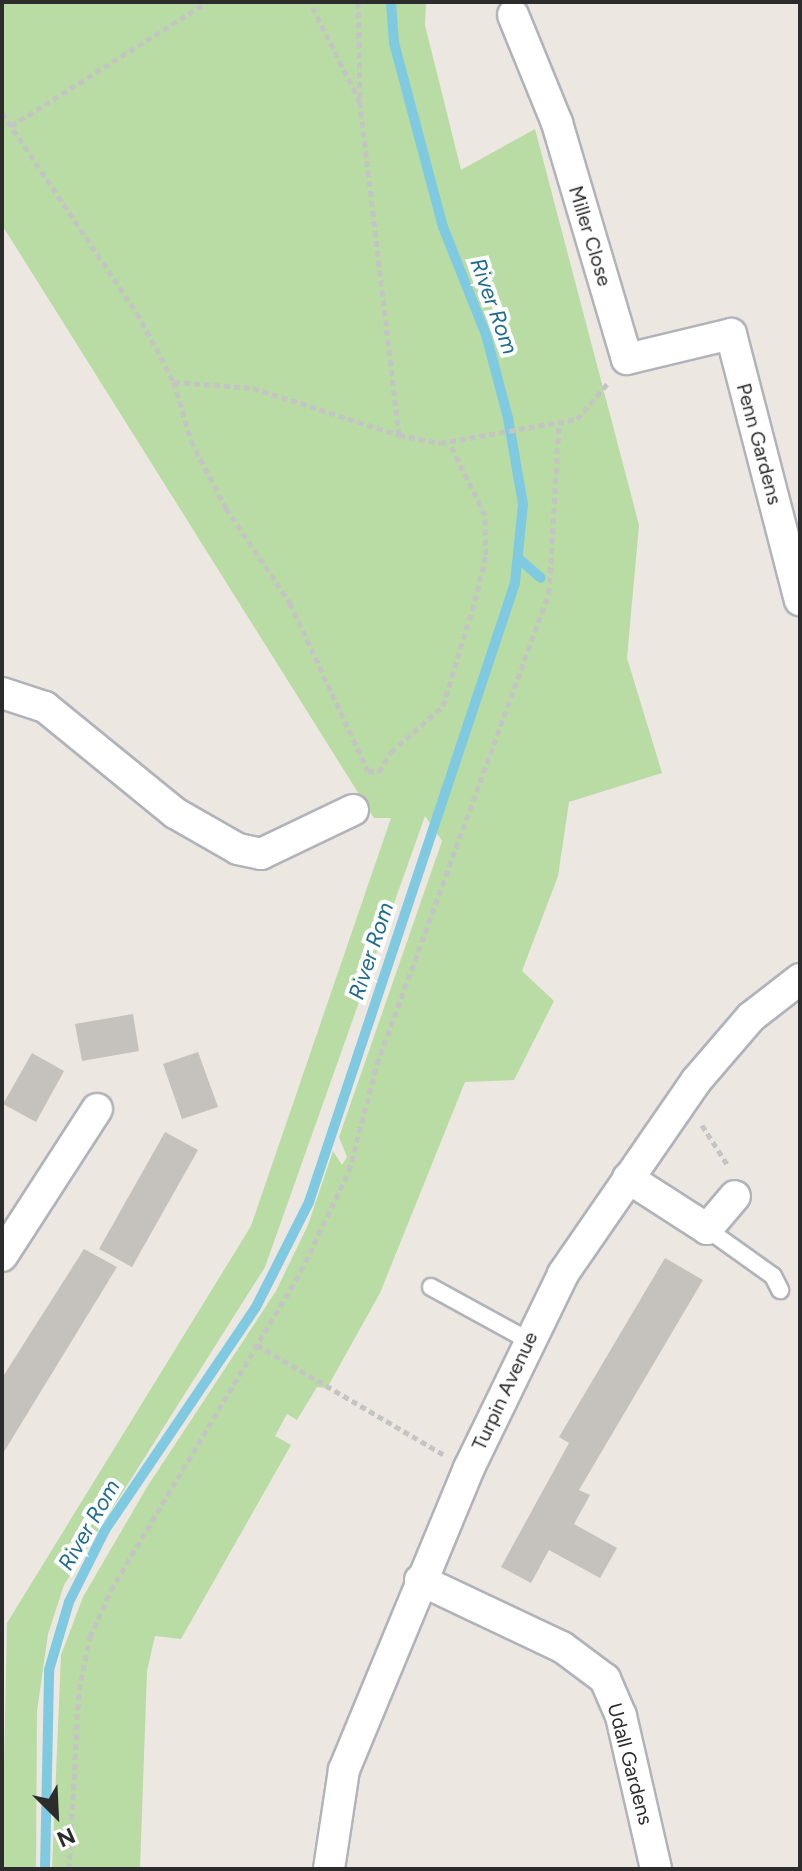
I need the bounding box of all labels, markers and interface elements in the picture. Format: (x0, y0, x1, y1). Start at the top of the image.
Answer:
street label: Miller Close (563, 183, 617, 289)
water label: River Rom (464, 254, 524, 358)
street label: Penn Gardens (731, 381, 787, 507)
water label: River Rom (343, 899, 399, 1003)
street label: Turpin Avenue (467, 1328, 543, 1454)
water label: River Rom (52, 1475, 126, 1575)
street label: Udall Gardens (602, 1700, 658, 1828)
north arrow (16, 1775, 96, 1855)
text: N (53, 1822, 79, 1853)

